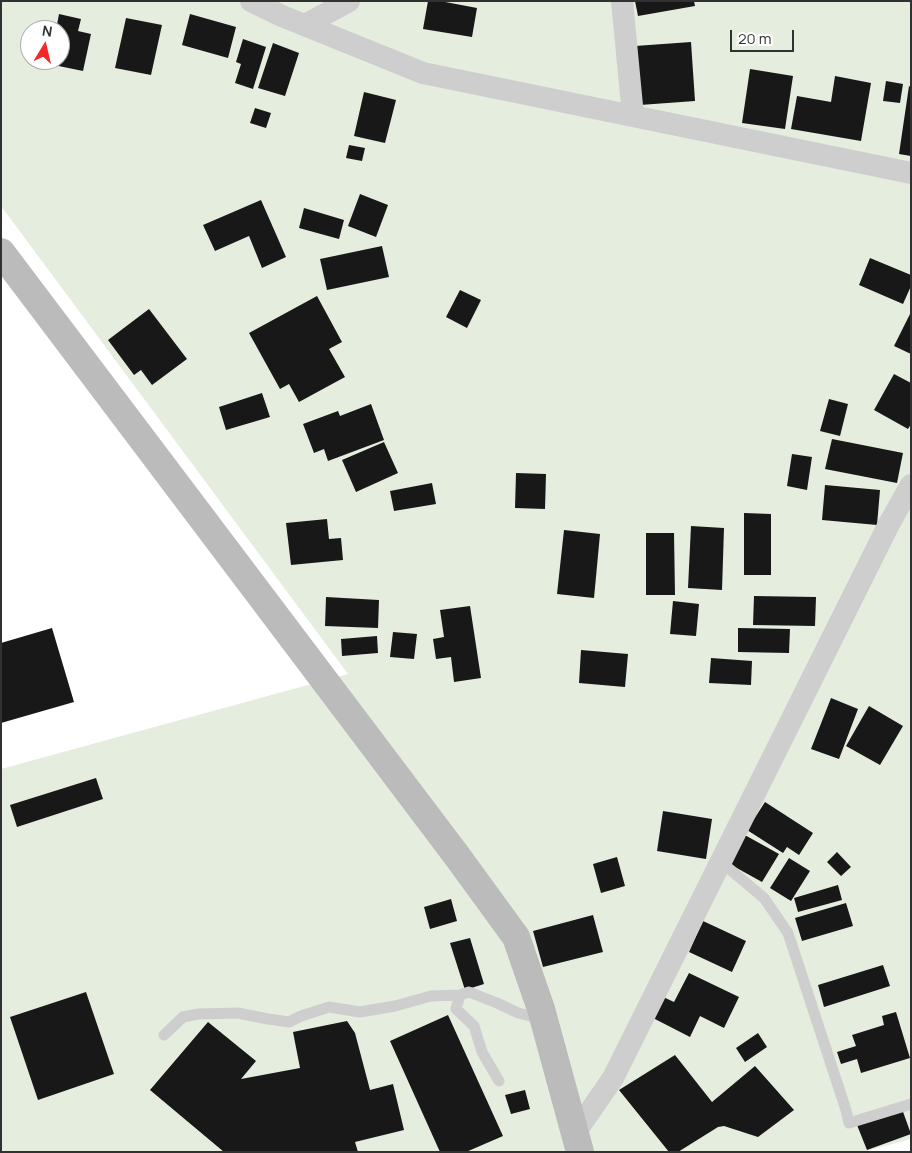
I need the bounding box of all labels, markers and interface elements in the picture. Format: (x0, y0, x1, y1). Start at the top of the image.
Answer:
north arrow (20, 20, 70, 70)
scale bar (732, 20, 796, 52)
text: N (41, 21, 54, 41)
text: 20 m (738, 28, 771, 49)

